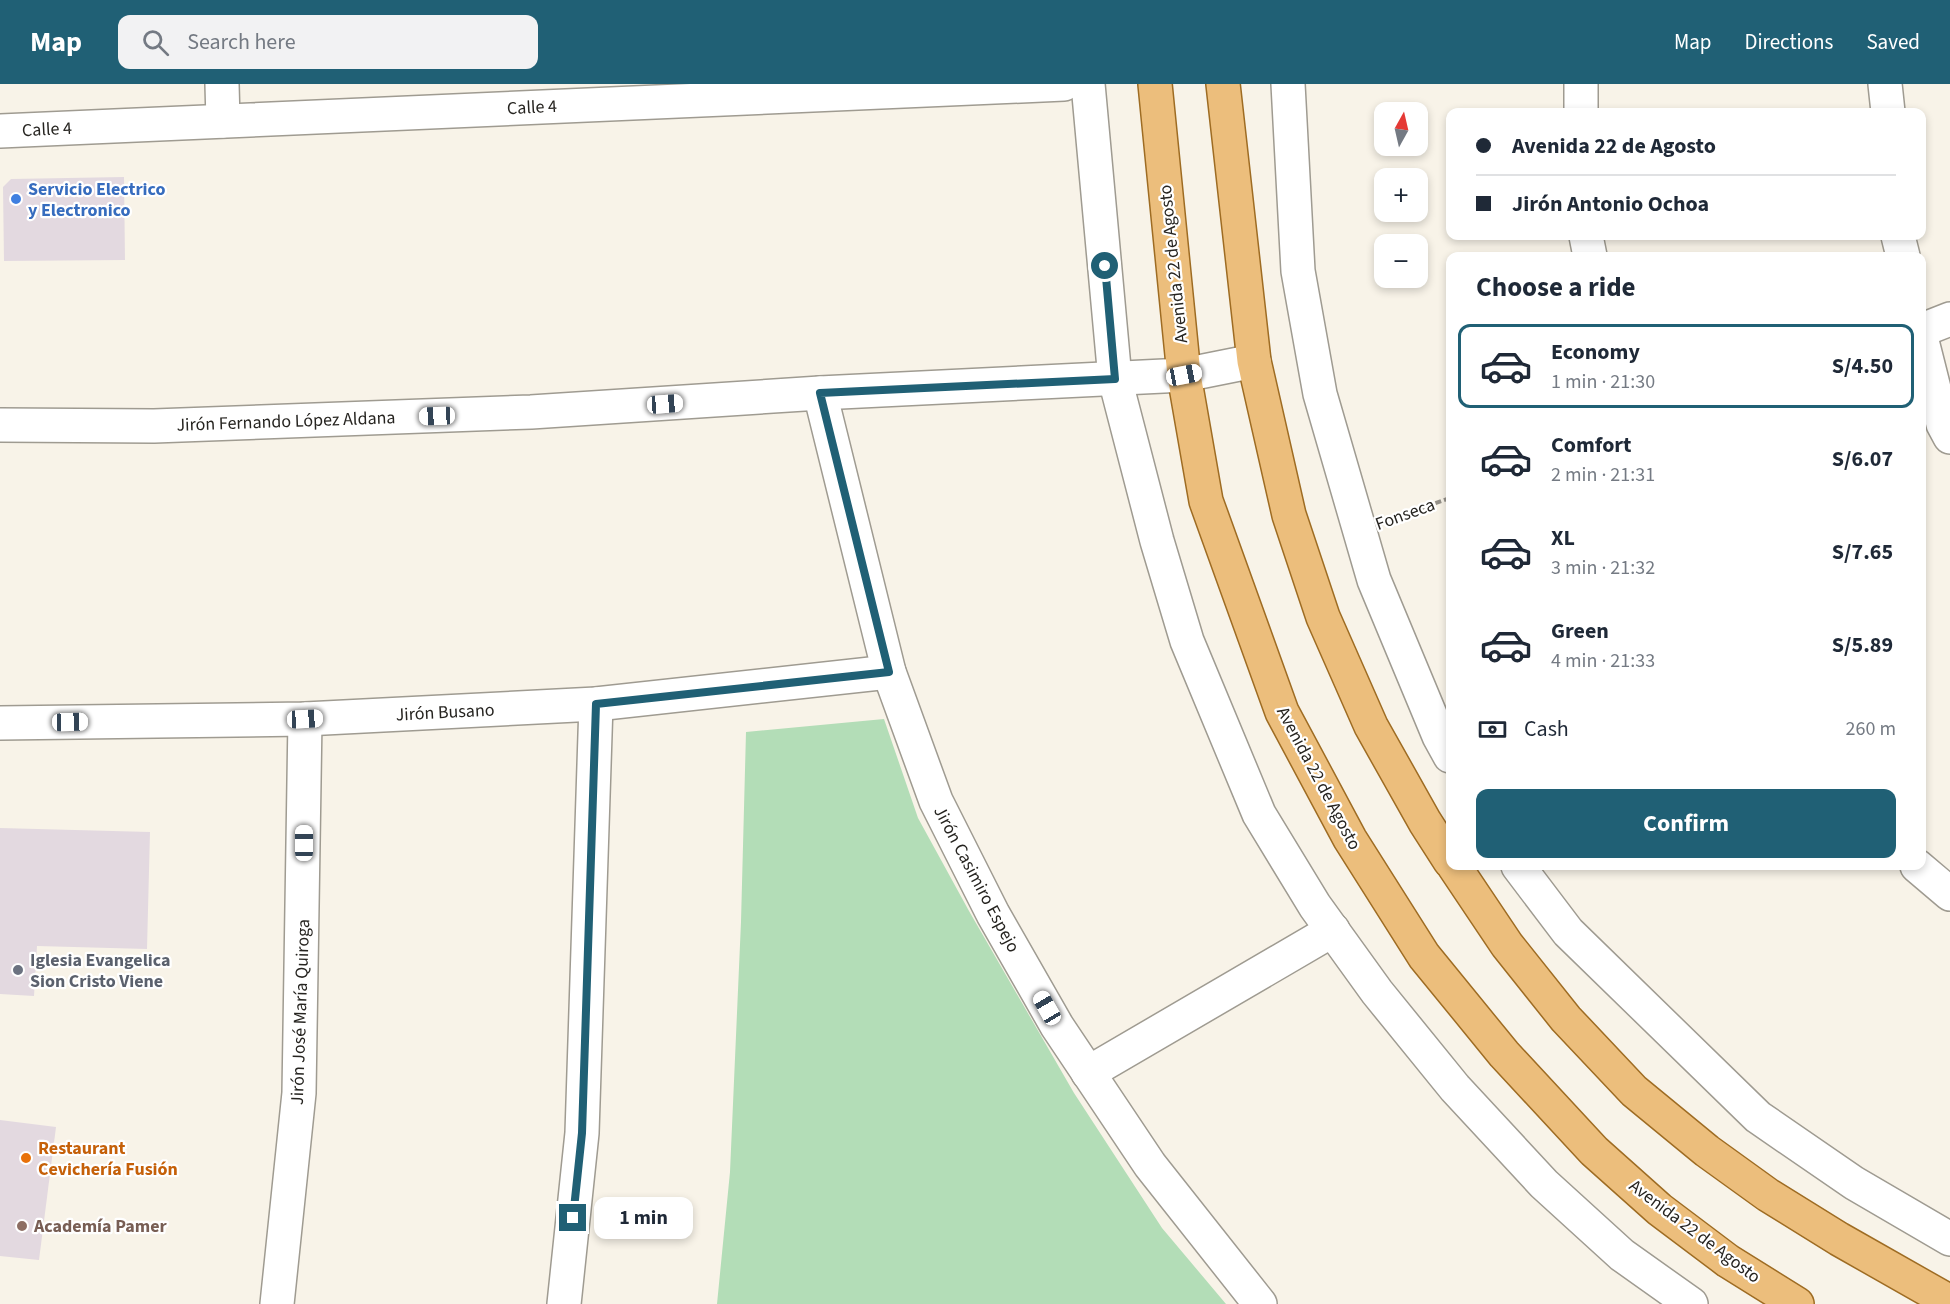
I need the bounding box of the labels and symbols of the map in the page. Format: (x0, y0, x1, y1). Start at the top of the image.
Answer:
street label: Calle 4 (506, 94, 558, 121)
north arrow (1374, 102, 1428, 156)
street label: Calle 4 (21, 116, 73, 143)
place label: Servicio Electrico y Electronico (28, 177, 166, 223)
street label: Avenida 22 de Agosto (1153, 184, 1194, 344)
marker: Servicio Electrico y Electronico (9, 192, 23, 206)
route start (1091, 252, 1118, 279)
car (1165, 363, 1203, 387)
car (646, 394, 684, 414)
street label: Jirón Fernando López Aldana (176, 405, 396, 438)
car (419, 406, 455, 426)
street label: Fonseca (1372, 492, 1438, 537)
street label: Jirón Busano (395, 697, 495, 728)
street label: Avenida 22 de Agosto (1270, 702, 1367, 854)
car (287, 709, 323, 729)
car (52, 713, 88, 731)
street label: Jirón Casimiro Espejo (927, 802, 1026, 957)
car (295, 825, 313, 861)
street label: Jirón José María Quiroga (285, 919, 316, 1105)
place label: Iglesia Evangelica Sion Cristo Viene (30, 948, 171, 994)
marker: Iglesia Evangelica Sion Cristo Viene (11, 963, 25, 977)
car (1030, 988, 1064, 1028)
place label: Restaurant Cevichería Fusión (38, 1136, 178, 1182)
marker: Restaurant Cevichería Fusión (19, 1151, 33, 1165)
street label: Avenida 22 de Agosto (1624, 1174, 1766, 1289)
callout: 1 min (594, 1197, 693, 1239)
route end (559, 1204, 586, 1231)
place label: Academía Pamer (33, 1214, 168, 1239)
marker: Academía Pamer (15, 1219, 29, 1233)

